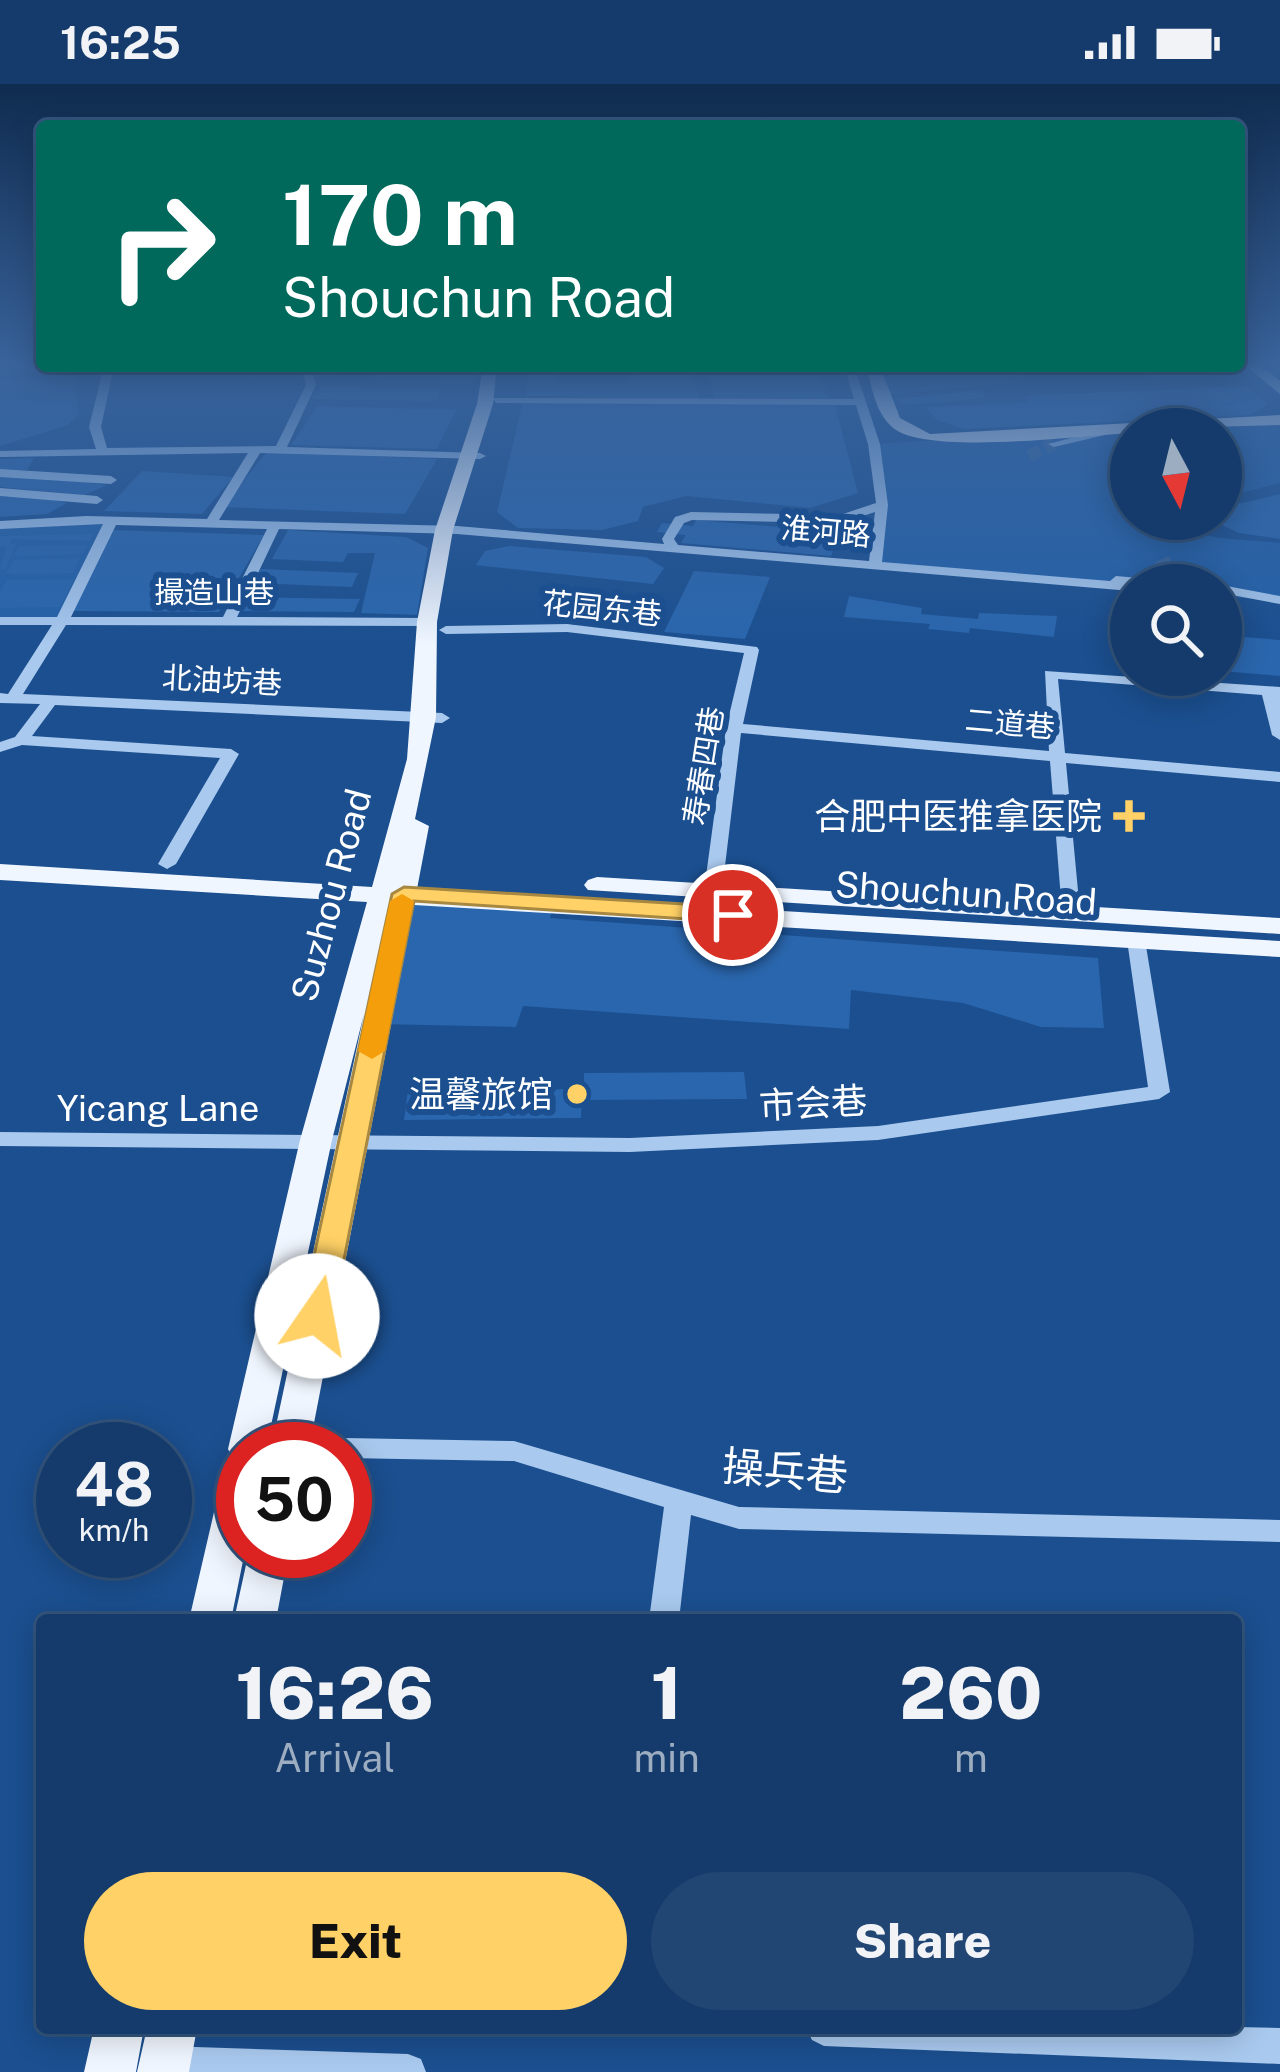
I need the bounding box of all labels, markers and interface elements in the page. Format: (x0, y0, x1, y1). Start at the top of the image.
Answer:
text: 16:25 (60, 16, 181, 69)
text: 170 m (282, 165, 518, 264)
icon: right (84, 168, 240, 324)
text: Shouchun Road (282, 266, 675, 329)
north arrow (1110, 408, 1242, 540)
map controls (1110, 408, 1242, 696)
street label: 淮河路 (780, 509, 872, 553)
button: search (1110, 564, 1242, 696)
street label: 撮造山巷 (154, 574, 274, 610)
street label: 花园东巷 (541, 584, 664, 632)
street label: 北油坊巷 (161, 659, 283, 701)
street label: 二道巷 (964, 701, 1056, 745)
street label: 寿春四巷 (676, 704, 730, 828)
street label: Suzhou Road (282, 784, 380, 1006)
place label: 合肥中医推拿医院 (814, 795, 1102, 837)
marker: 合肥中医推拿医院 (1113, 800, 1145, 832)
street label: Shouchun Road (834, 863, 1098, 923)
pin (682, 864, 784, 966)
icon: arrive (700, 882, 766, 948)
place label: 温馨旅馆 (409, 1073, 553, 1115)
street label: 市会巷 (758, 1079, 868, 1127)
marker: 温馨旅馆 (564, 1081, 590, 1107)
street label: Yicang Lane (57, 1087, 259, 1129)
position arrow (254, 1253, 380, 1379)
speed limit sign: 50 (216, 1422, 372, 1578)
street label: 操兵巷 (720, 1441, 850, 1500)
text: 48 (74, 1449, 154, 1520)
text: km/h (79, 1512, 149, 1548)
text: 16:26 (236, 1651, 434, 1735)
text: 1 (651, 1651, 682, 1735)
text: 260 (899, 1651, 1042, 1735)
text: Arrival (275, 1735, 395, 1781)
text: min (634, 1735, 700, 1781)
text: m (954, 1735, 988, 1781)
button: Exit (84, 1872, 627, 2010)
button: Share (651, 1872, 1194, 2010)

